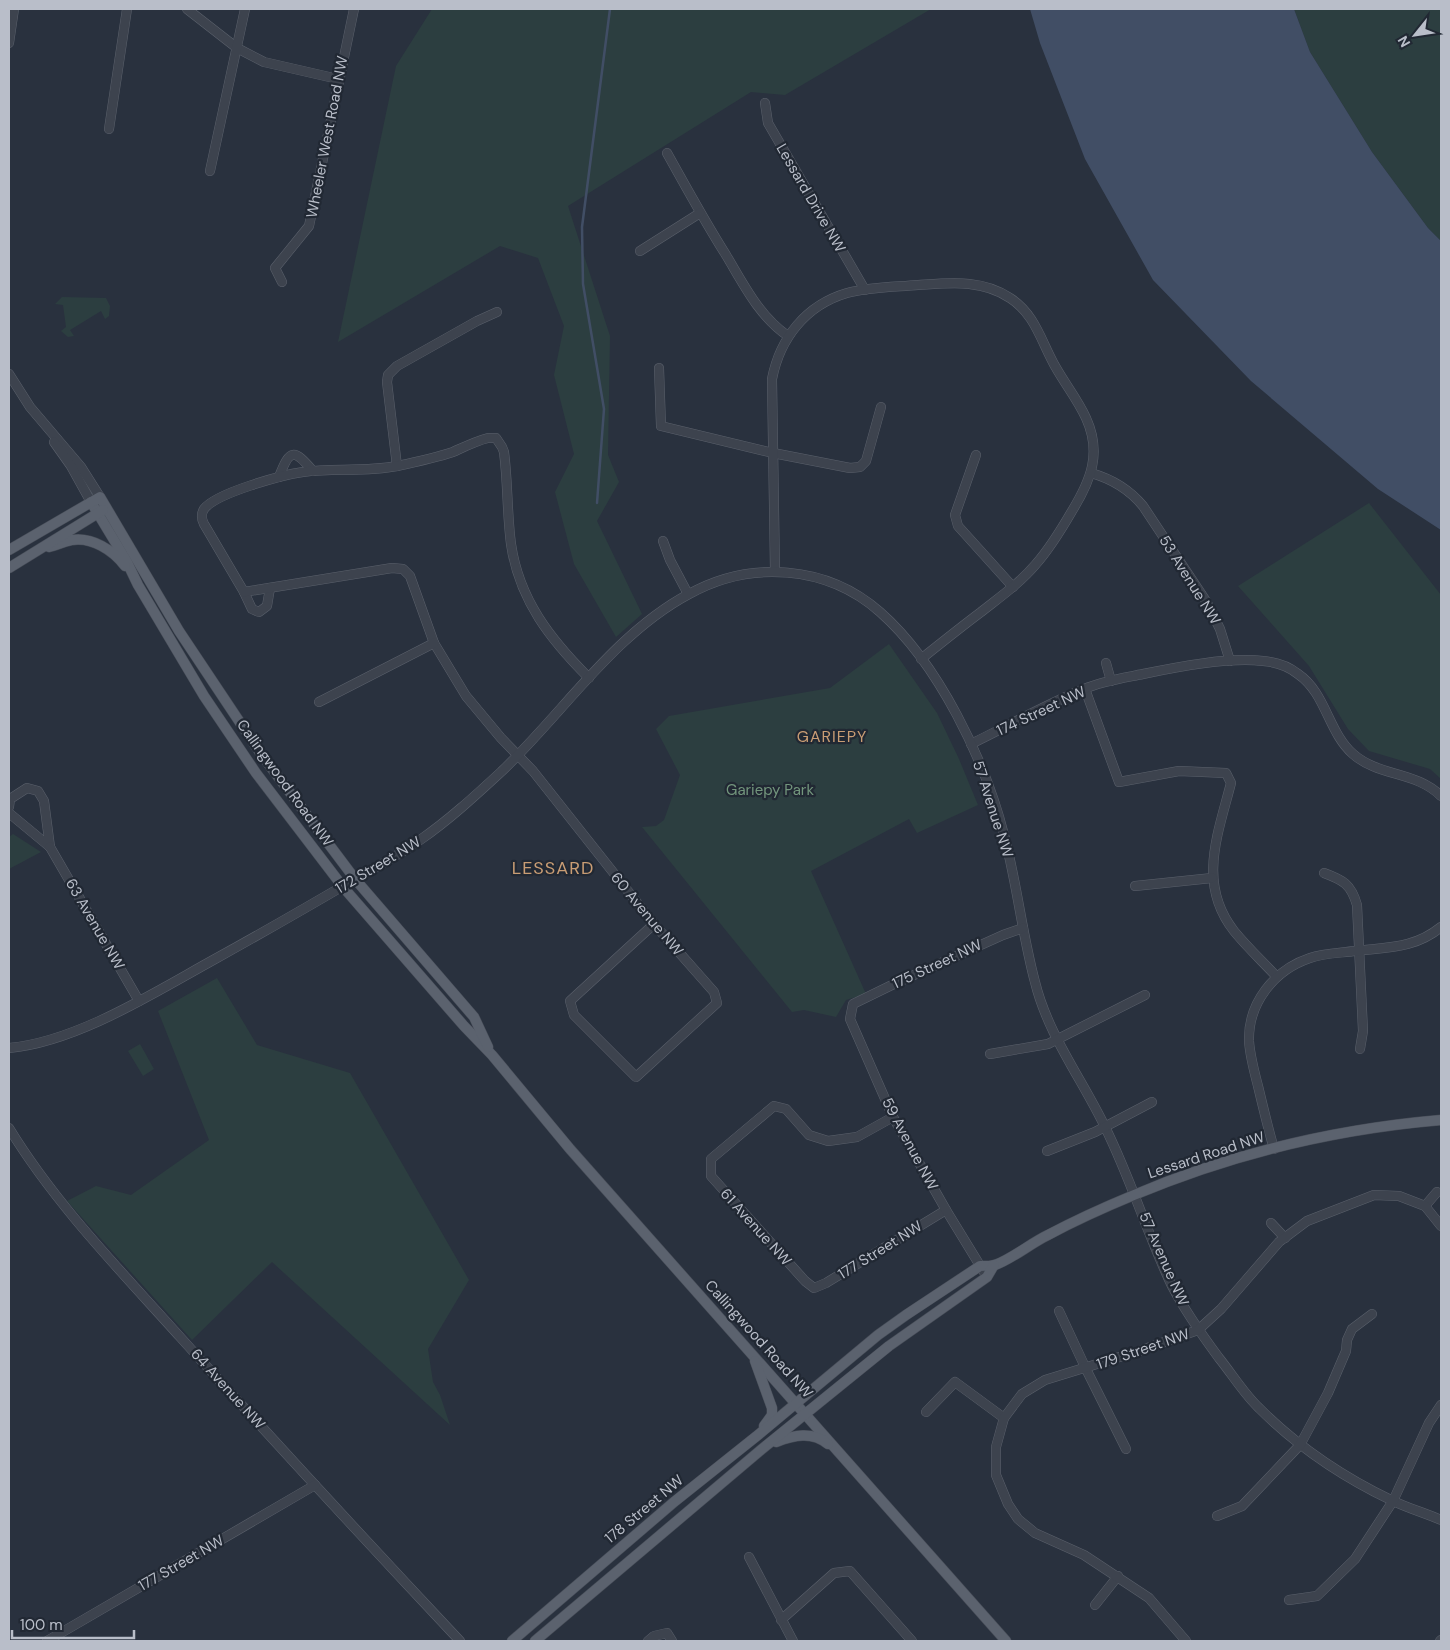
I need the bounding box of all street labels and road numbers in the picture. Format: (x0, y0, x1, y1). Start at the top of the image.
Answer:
street label: Wheeler West Road NW (301, 54, 353, 220)
street label: Lessard Drive NW (772, 140, 850, 256)
street label: 53 Avenue NW (1155, 532, 1226, 629)
street label: 174 Street NW (993, 681, 1089, 740)
street label: Callingwood Road NW (232, 716, 338, 851)
street label: 57 Avenue NW (968, 758, 1018, 860)
street label: 172 Street NW (332, 831, 425, 898)
street label: 60 Avenue NW (606, 868, 688, 960)
street label: 63 Avenue NW (61, 875, 129, 974)
street label: 175 Street NW (889, 934, 986, 994)
street label: 59 Avenue NW (877, 1094, 943, 1194)
street label: Lessard Road NW (1145, 1127, 1267, 1183)
street label: 61 Avenue NW (716, 1184, 797, 1270)
street label: 57 Avenue NW (1134, 1209, 1194, 1310)
street label: 177 Street NW (834, 1216, 926, 1284)
street label: Callingwood Road NW (701, 1276, 818, 1403)
street label: 179 Street NW (1094, 1324, 1193, 1374)
street label: 64 Avenue NW (186, 1344, 270, 1434)
street label: 178 Street NW (600, 1470, 688, 1548)
street label: 177 Street NW (134, 1530, 228, 1596)

